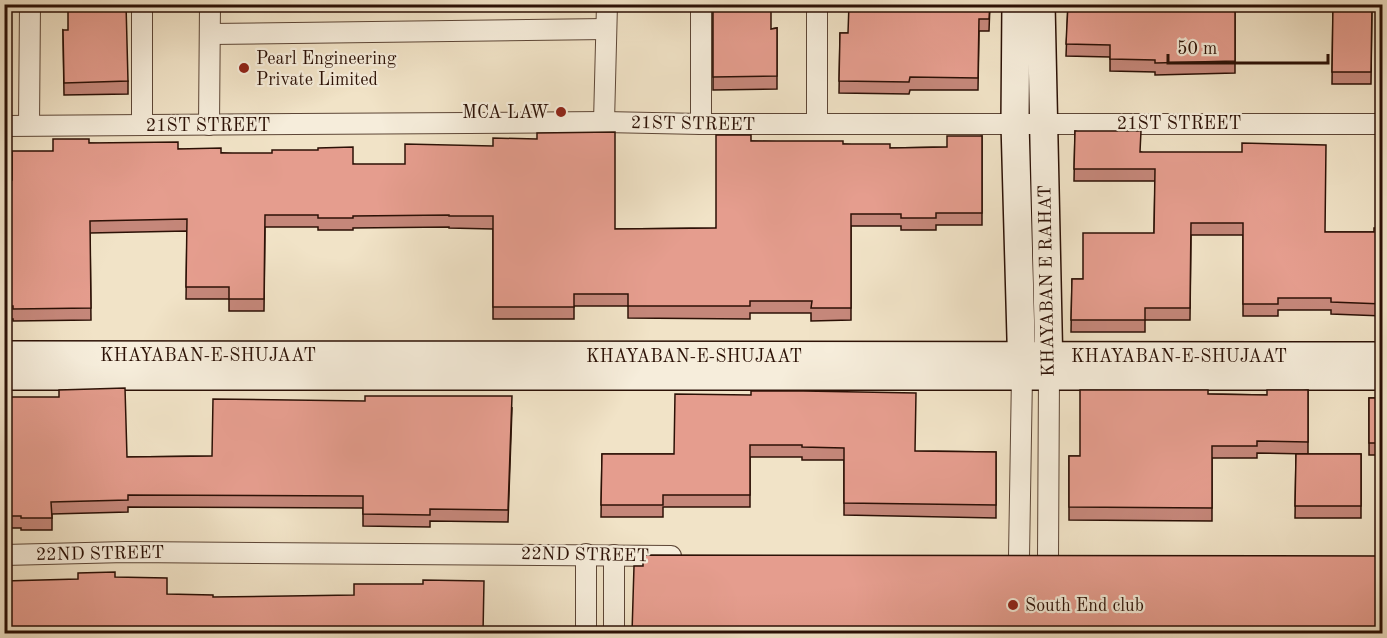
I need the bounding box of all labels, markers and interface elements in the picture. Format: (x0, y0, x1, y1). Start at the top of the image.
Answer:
scale bar (1168, 27, 1328, 65)
text: 50 m (1177, 40, 1217, 58)
place label: Pearl Engineering Private Limited (256, 50, 397, 89)
marker: Pearl Engineering Private Limited (237, 61, 251, 75)
place label: MCA LAW (462, 104, 549, 122)
marker: MCA LAW (554, 105, 568, 119)
street label: 21ST STREET (631, 114, 755, 134)
street label: 21ST STREET (1117, 115, 1241, 133)
street label: 21ST STREET (146, 117, 270, 135)
street label: KHAYABAN E RAHAT (1036, 185, 1058, 377)
street label: KHAYABAN-E-SHUJAAT (100, 347, 316, 365)
street label: KHAYABAN-E-SHUJAAT (586, 348, 802, 366)
street label: KHAYABAN-E-SHUJAAT (1071, 348, 1287, 366)
street label: 22ND STREET (36, 544, 164, 564)
street label: 22ND STREET (521, 545, 649, 565)
place label: South End club (1025, 597, 1144, 615)
marker: South End club (1006, 598, 1020, 612)

